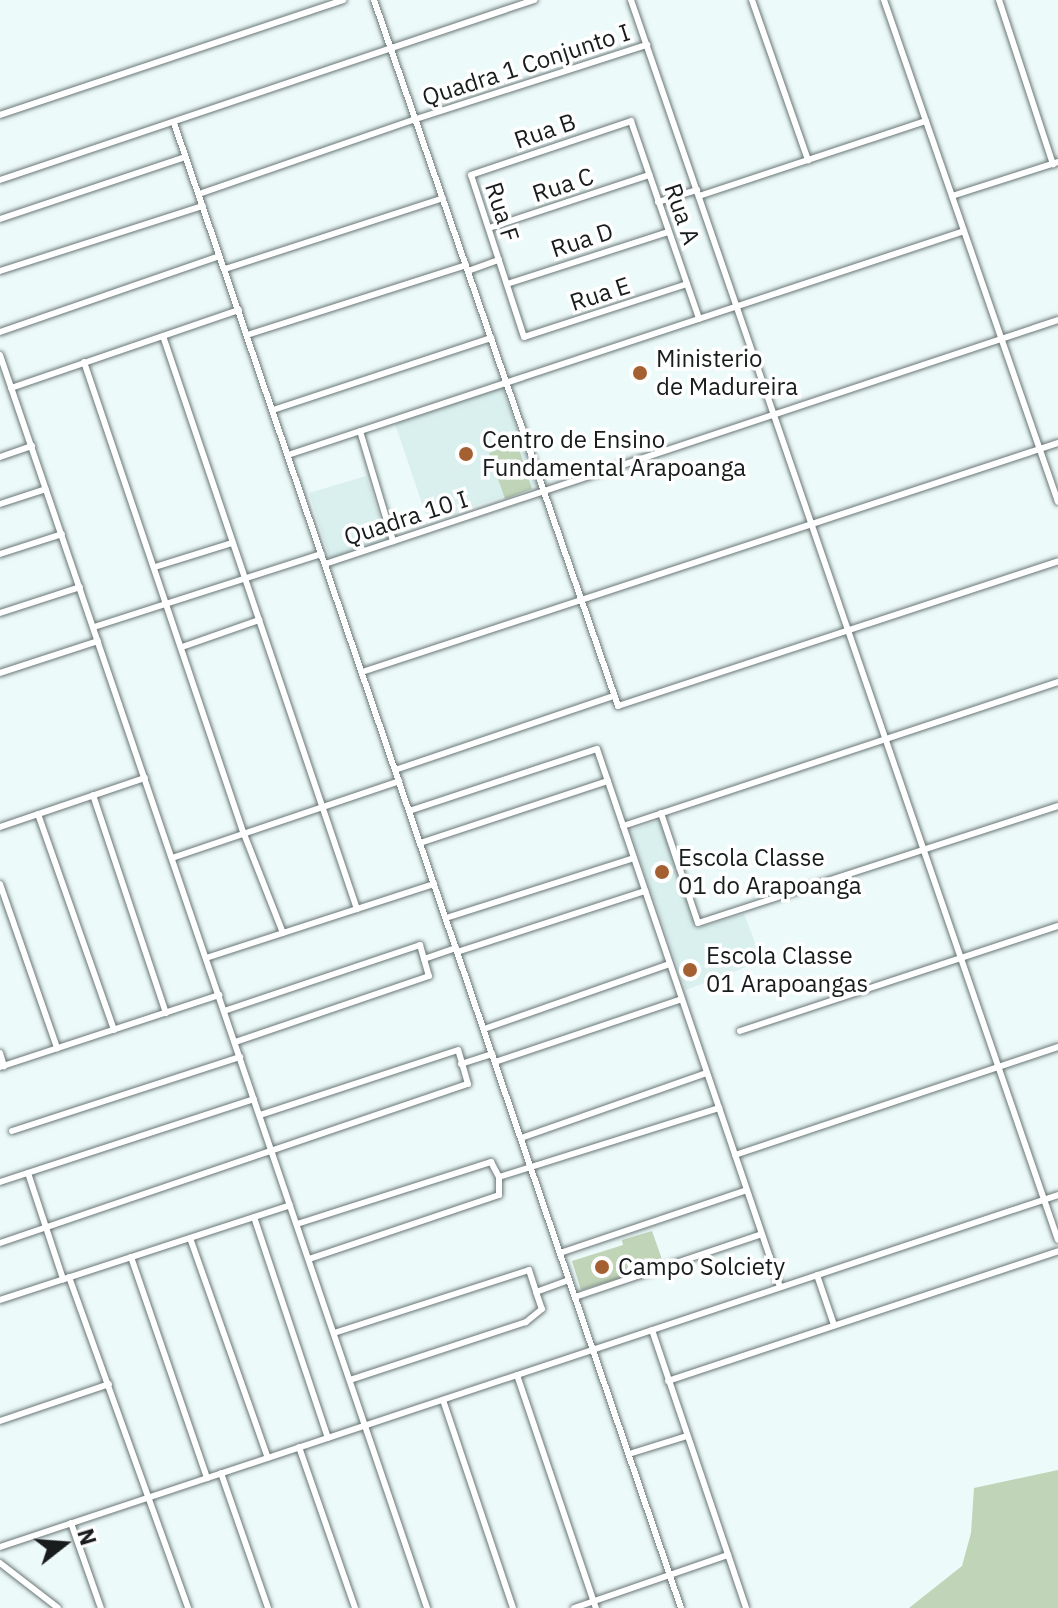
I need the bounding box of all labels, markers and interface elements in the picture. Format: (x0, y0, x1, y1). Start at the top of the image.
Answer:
street label: Quadra 1 Conjunto I (418, 18, 634, 112)
street label: Rua B (510, 107, 580, 155)
street label: Rua C (529, 162, 597, 208)
street label: Rua F (479, 179, 525, 245)
street label: Rua A (658, 180, 706, 248)
street label: Rua D (547, 216, 617, 264)
street label: Rua E (566, 271, 634, 317)
place label: Ministerio de Madureira (656, 345, 798, 401)
marker: Ministerio de Madureira (631, 364, 649, 382)
place label: Centro de Ensino Fundamental Arapoanga (482, 426, 746, 482)
marker: Centro de Ensino Fundamental Arapoanga (457, 445, 475, 463)
street label: Quadra 10 I (340, 484, 472, 552)
place label: Escola Classe 01 do Arapoanga (678, 844, 862, 900)
marker: Escola Classe 01 do Arapoanga (653, 863, 671, 881)
place label: Escola Classe 01 Arapoangas (706, 942, 868, 998)
marker: Escola Classe 01 Arapoangas (681, 961, 699, 979)
place label: Campo Solciety (618, 1253, 785, 1281)
marker: Campo Solciety (593, 1258, 611, 1276)
north arrow (24, 1504, 104, 1584)
text: N (71, 1525, 104, 1549)

